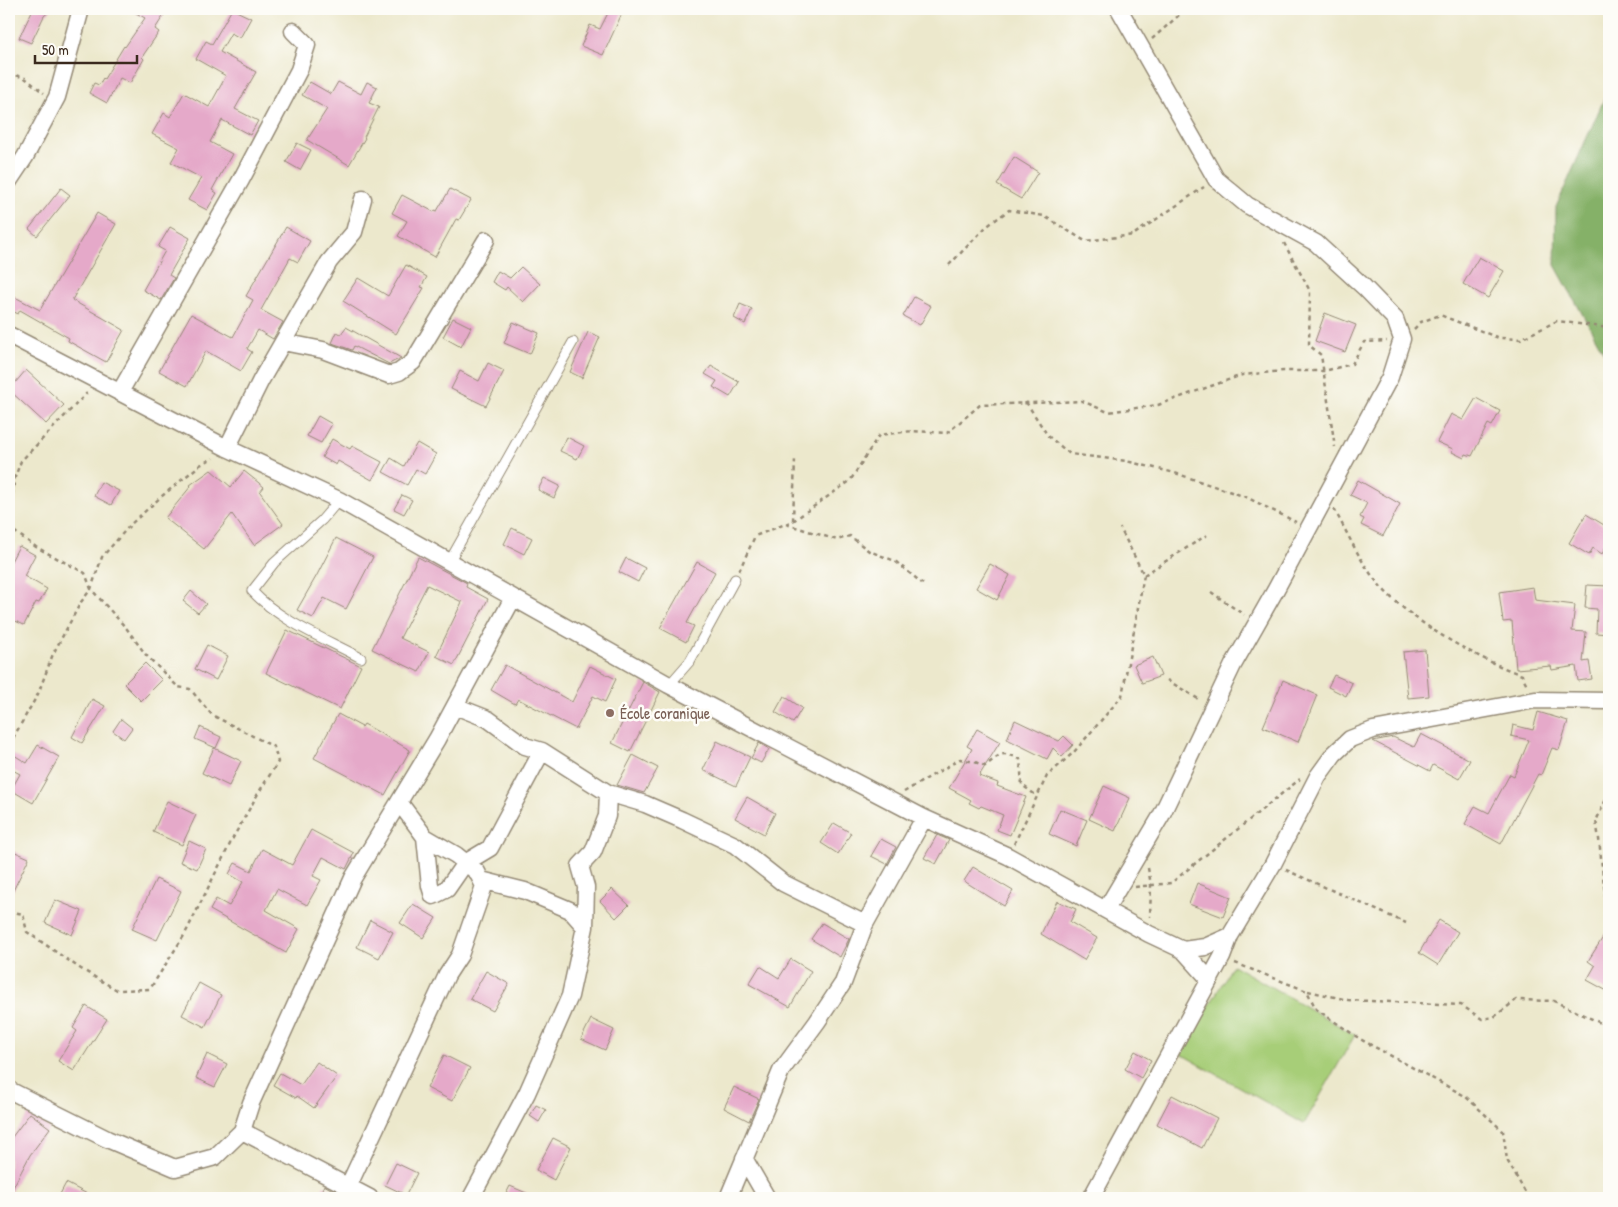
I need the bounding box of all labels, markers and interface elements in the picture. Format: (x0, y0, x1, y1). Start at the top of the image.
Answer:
scale bar (35, 32, 138, 64)
text: 50 m (42, 39, 69, 60)
place label: École coranique (620, 702, 711, 724)
marker: École coranique (604, 707, 616, 719)

